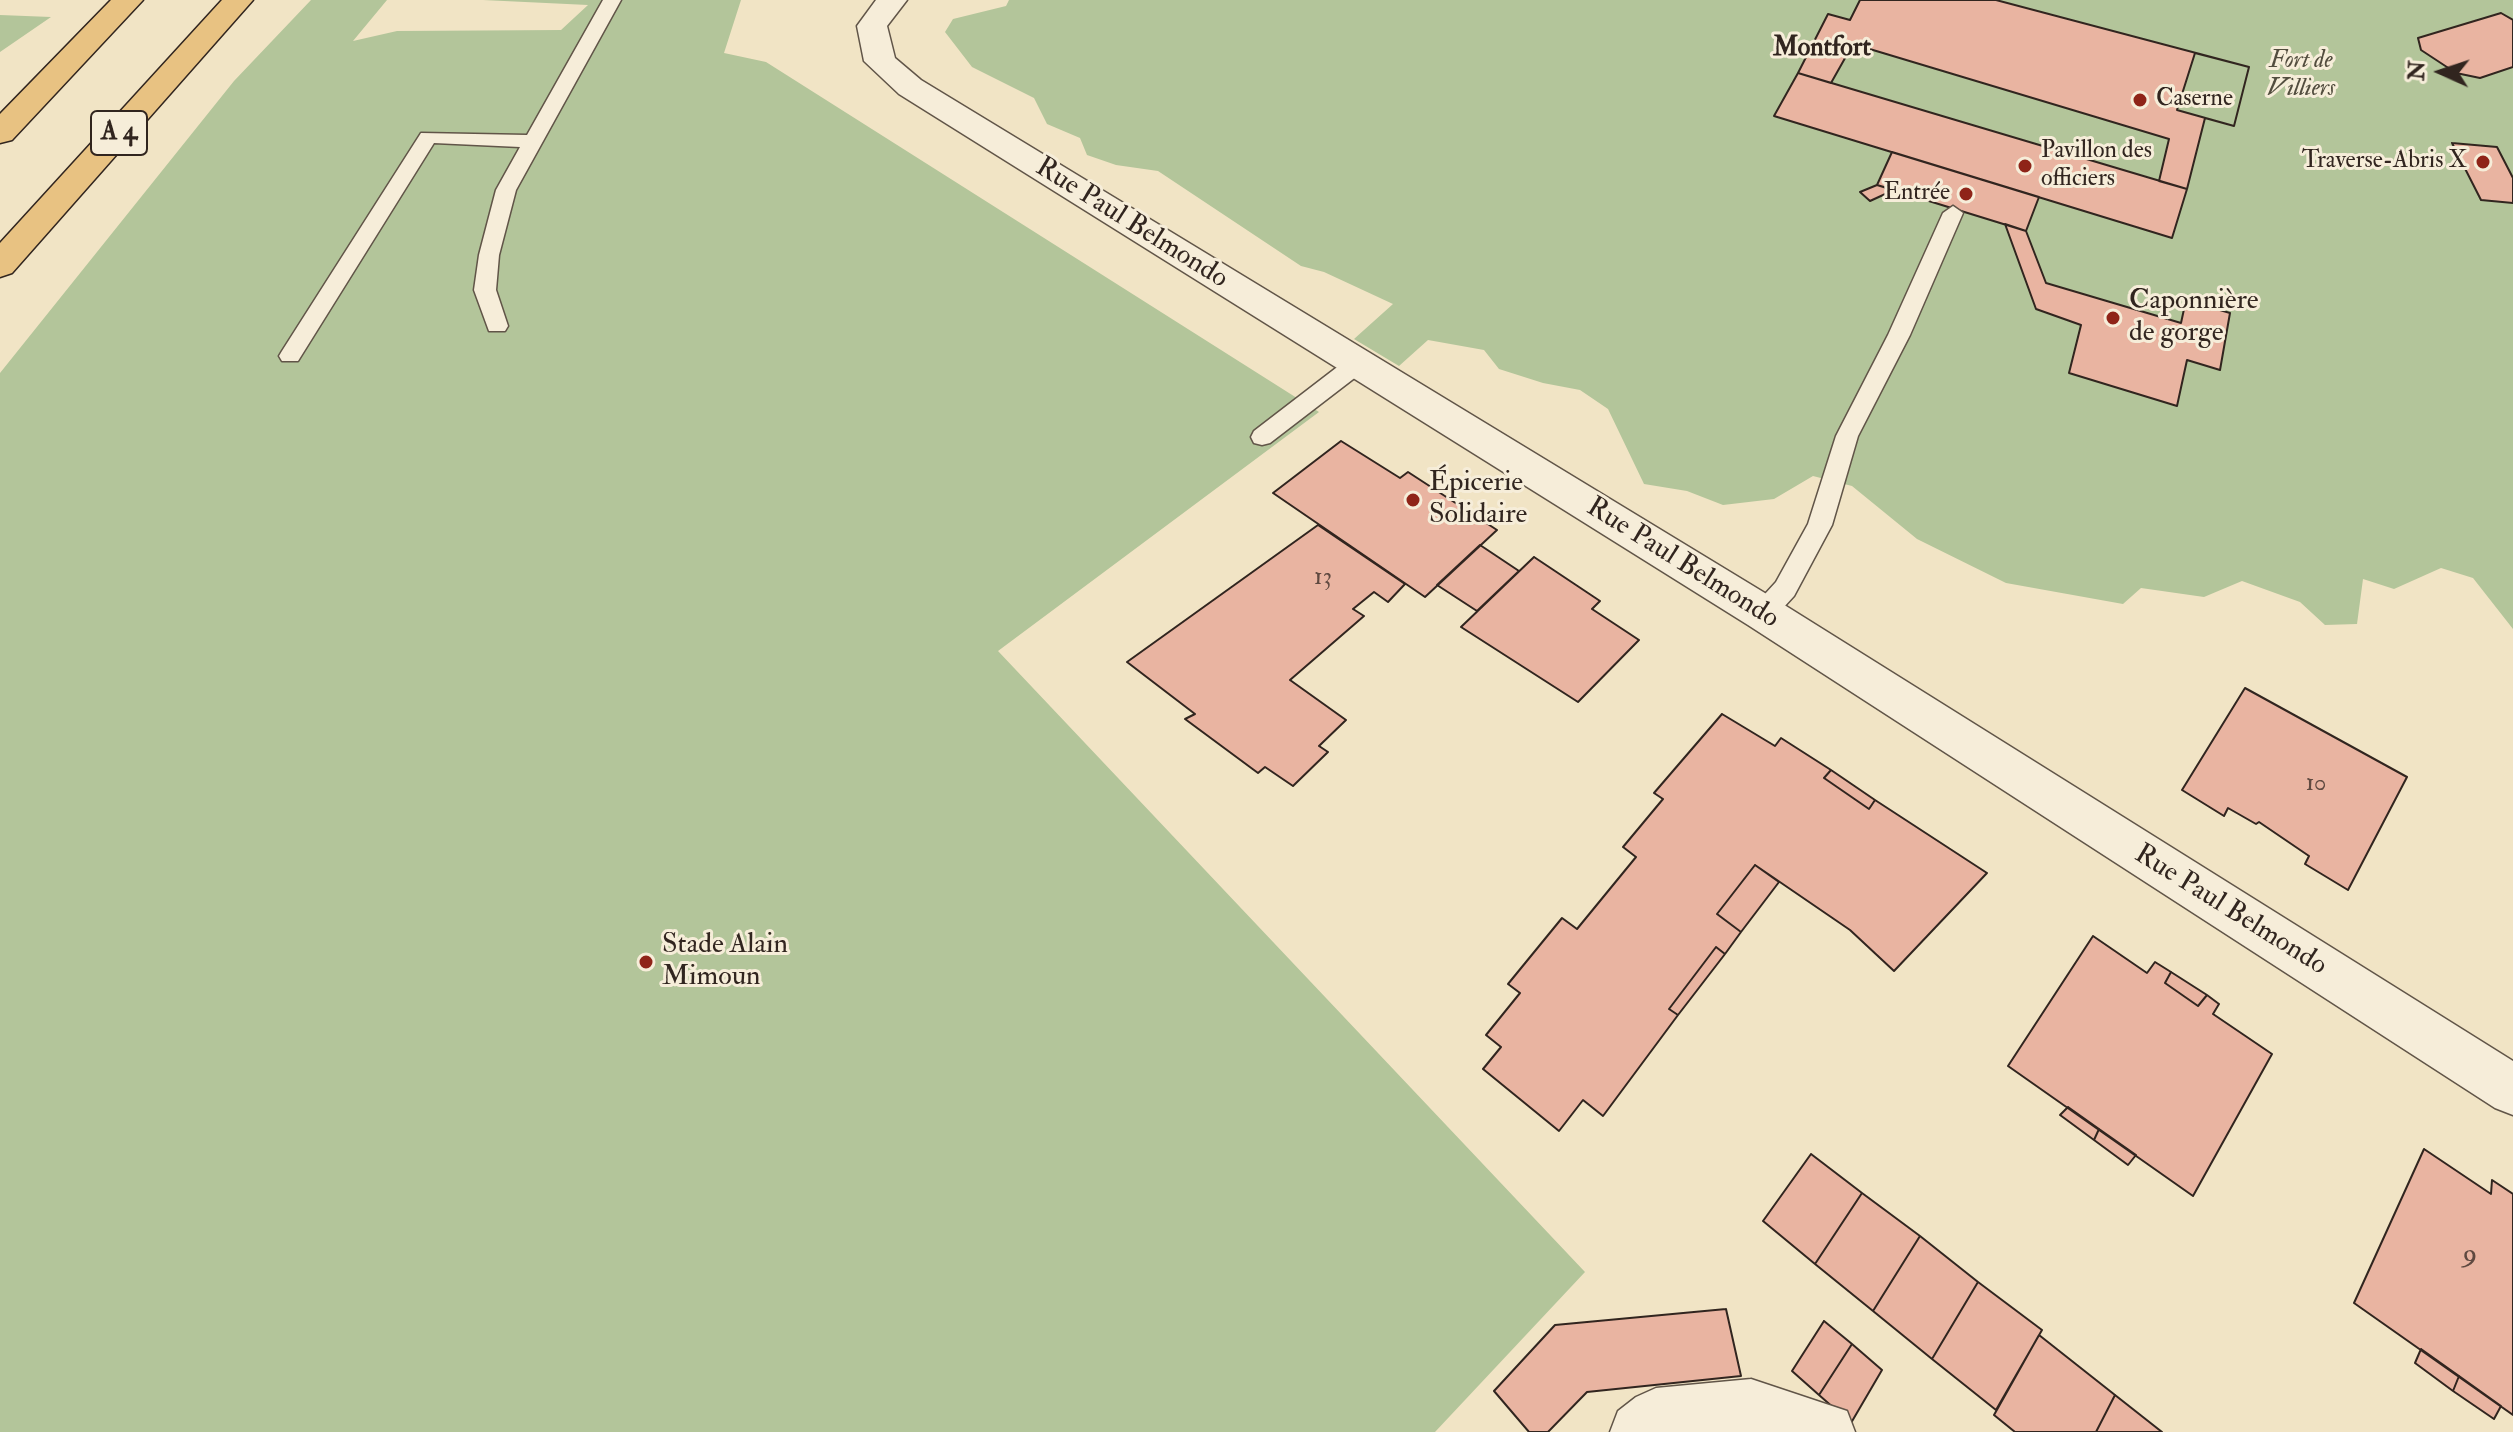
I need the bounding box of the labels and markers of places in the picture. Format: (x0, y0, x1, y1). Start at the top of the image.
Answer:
place label: Caserne (2156, 86, 2233, 114)
marker: Caserne (2131, 91, 2149, 109)
place label: Pavillon des officiers (2041, 138, 2152, 194)
place label: Traverse-Abris X (2302, 148, 2467, 176)
marker: Traverse-Abris X (2474, 153, 2492, 171)
marker: Pavillon des officiers (2016, 157, 2034, 175)
place label: Entrée (1884, 180, 1950, 208)
marker: Entrée (1957, 185, 1975, 203)
place label: Caponnière de gorge (2129, 285, 2258, 351)
marker: Caponnière de gorge (2104, 309, 2122, 327)
place label: Épicerie Solidaire (1429, 467, 1527, 533)
marker: Épicerie Solidaire (1404, 491, 1422, 509)
place label: Stade Alain Mimoun (662, 929, 788, 995)
marker: Stade Alain Mimoun (637, 953, 655, 971)

